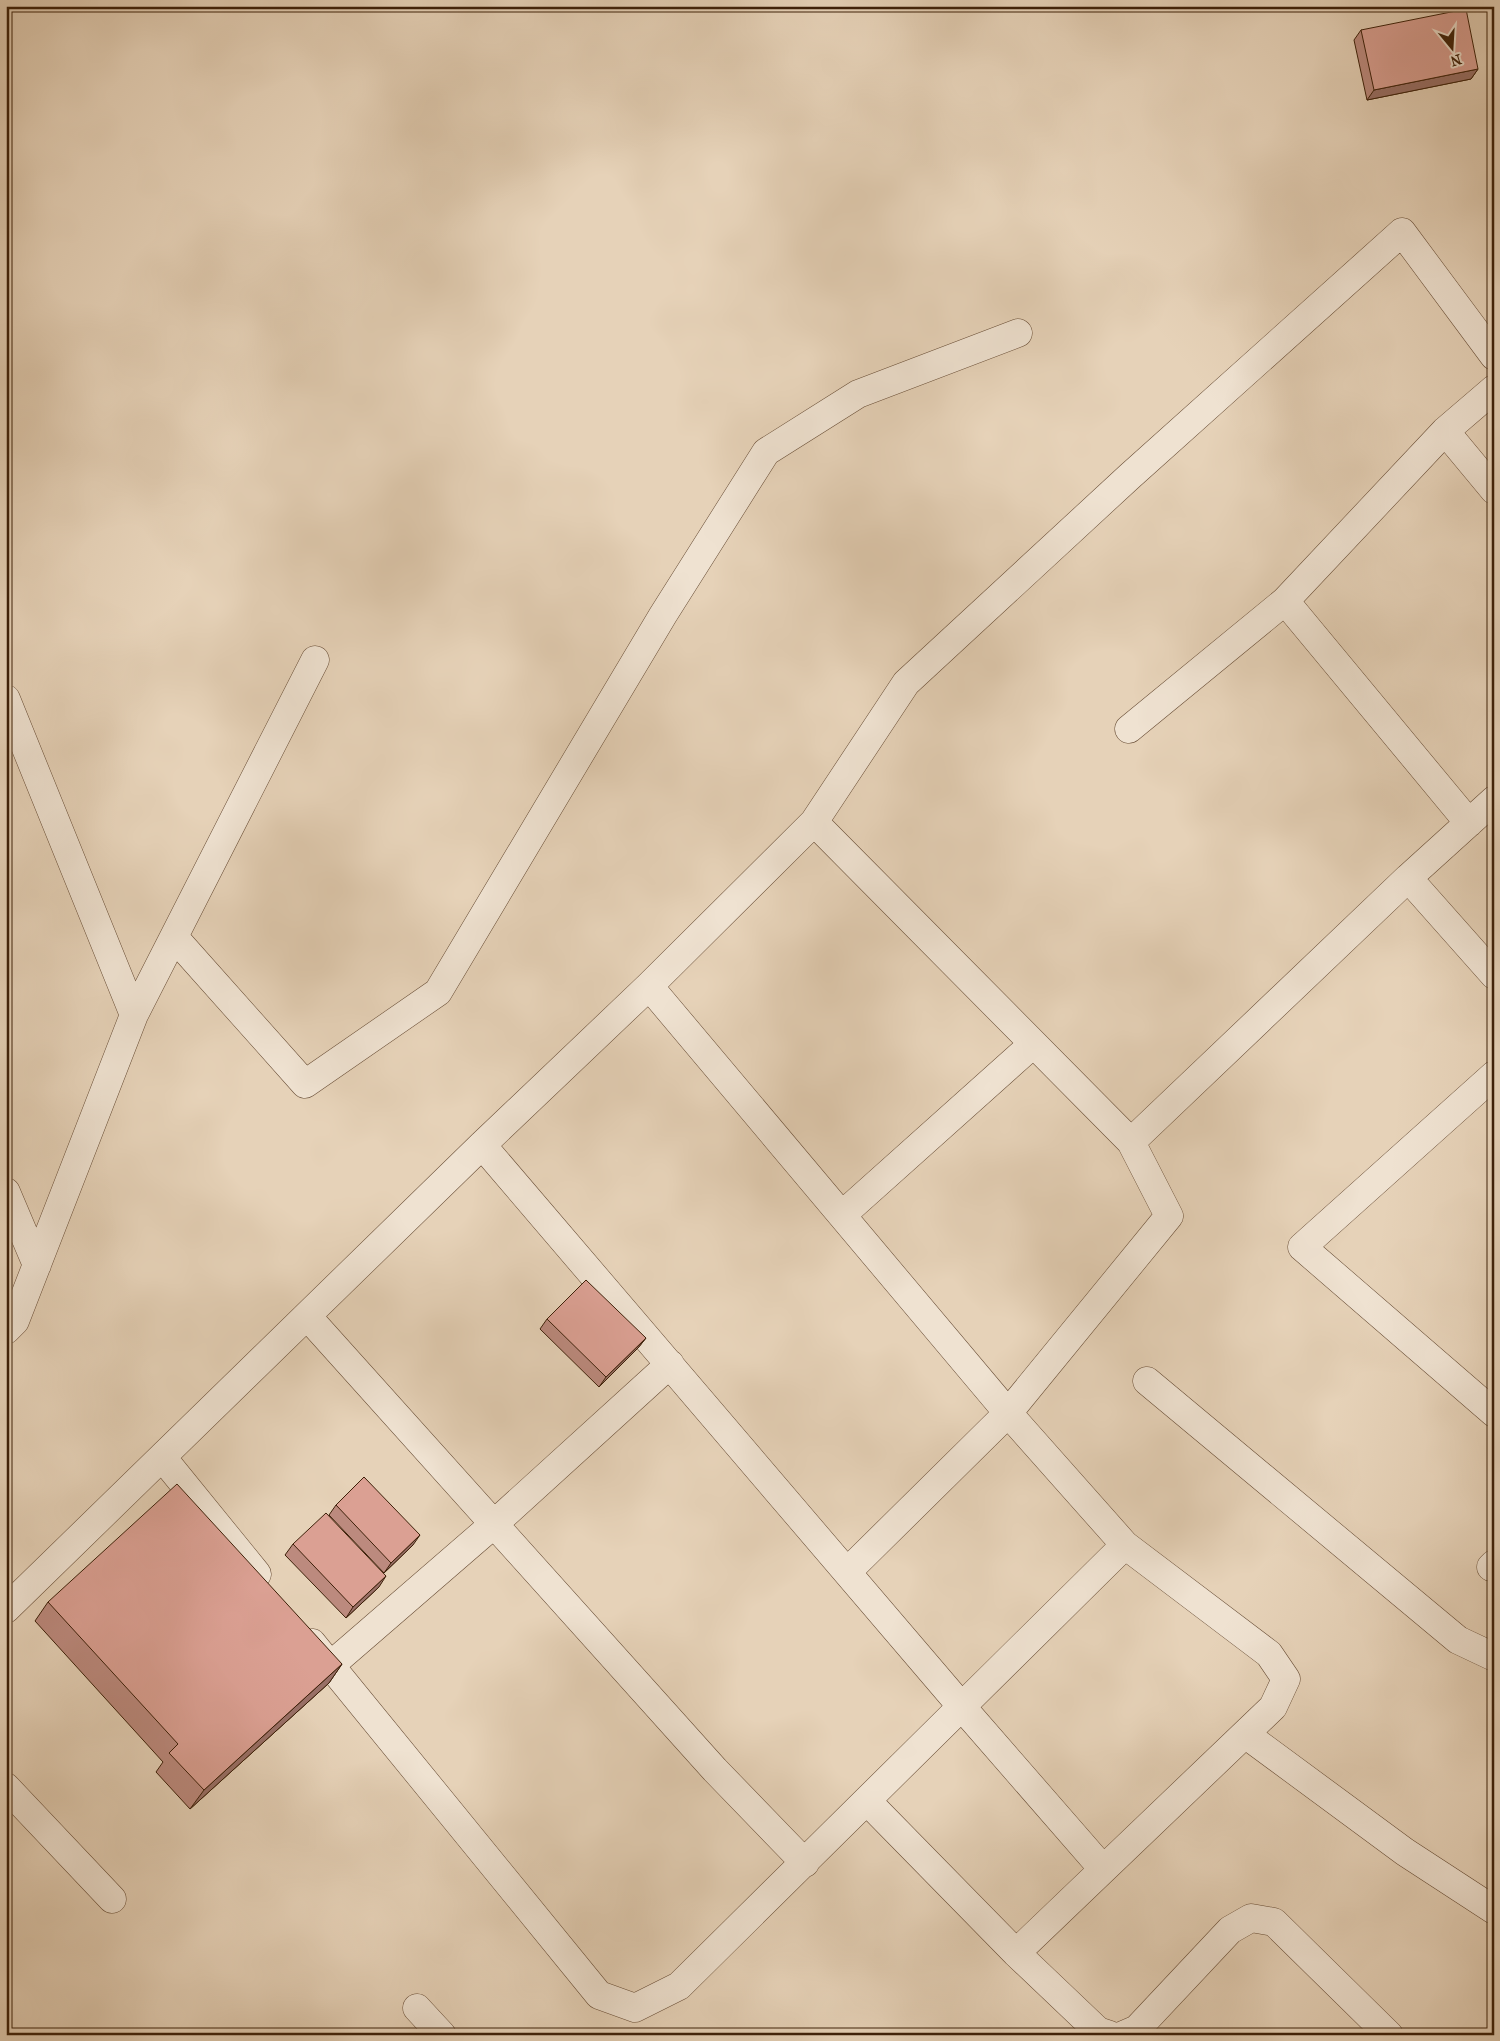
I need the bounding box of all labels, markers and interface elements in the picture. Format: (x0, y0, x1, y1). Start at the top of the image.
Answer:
north arrow (1428, 22, 1478, 72)
text: N (1448, 50, 1464, 70)

